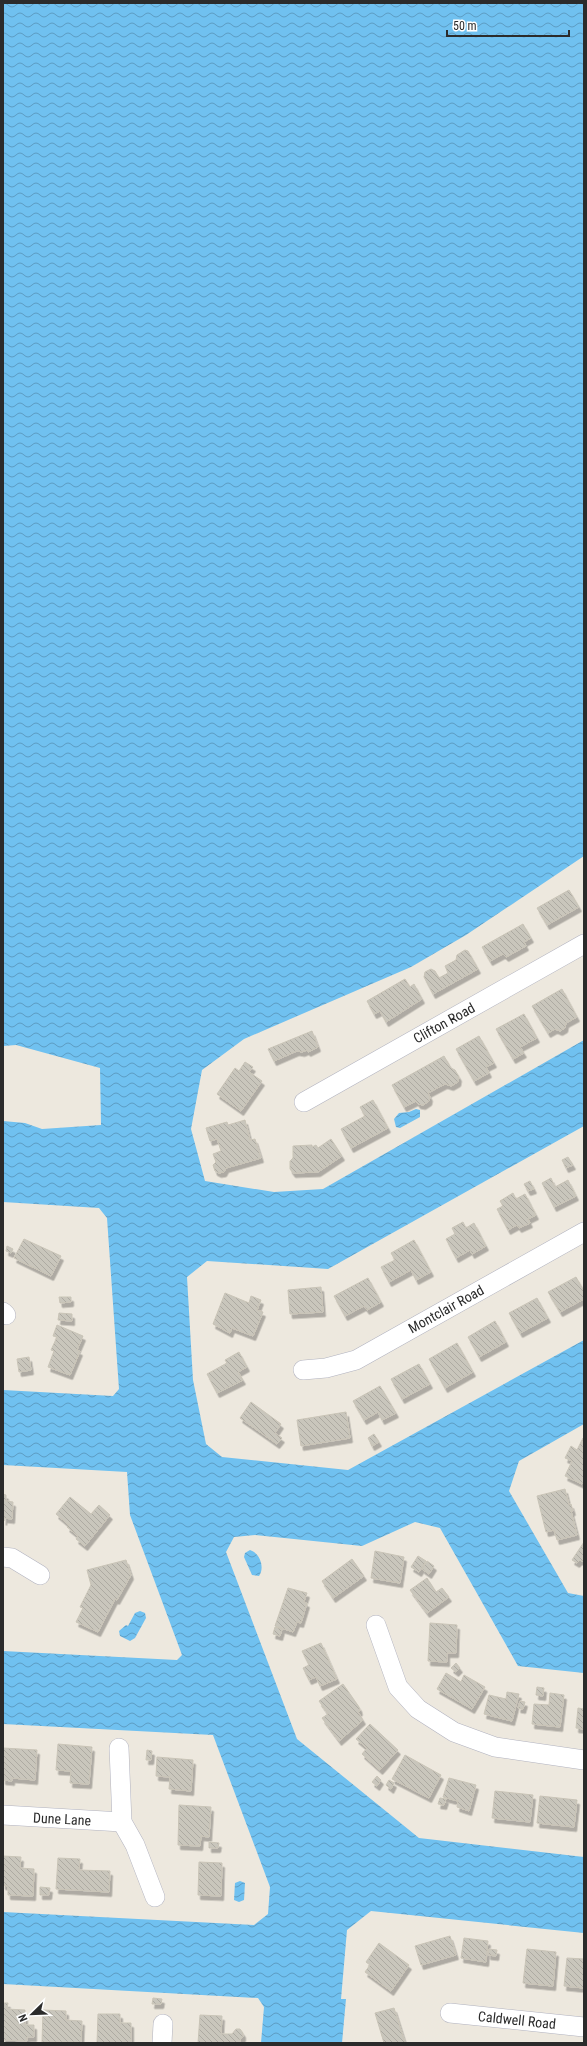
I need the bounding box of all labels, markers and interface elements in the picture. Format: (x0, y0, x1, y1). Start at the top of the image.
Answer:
scale bar (447, 12, 569, 38)
text: 50 m (453, 19, 477, 33)
street label: Clifton Road (410, 1000, 478, 1046)
street label: Montclair Road (406, 1282, 486, 1336)
street label: Dune Lane (33, 1809, 92, 1829)
north arrow (12, 1994, 52, 2034)
street label: Caldwell Road (477, 2008, 557, 2032)
text: N (16, 2012, 31, 2023)

